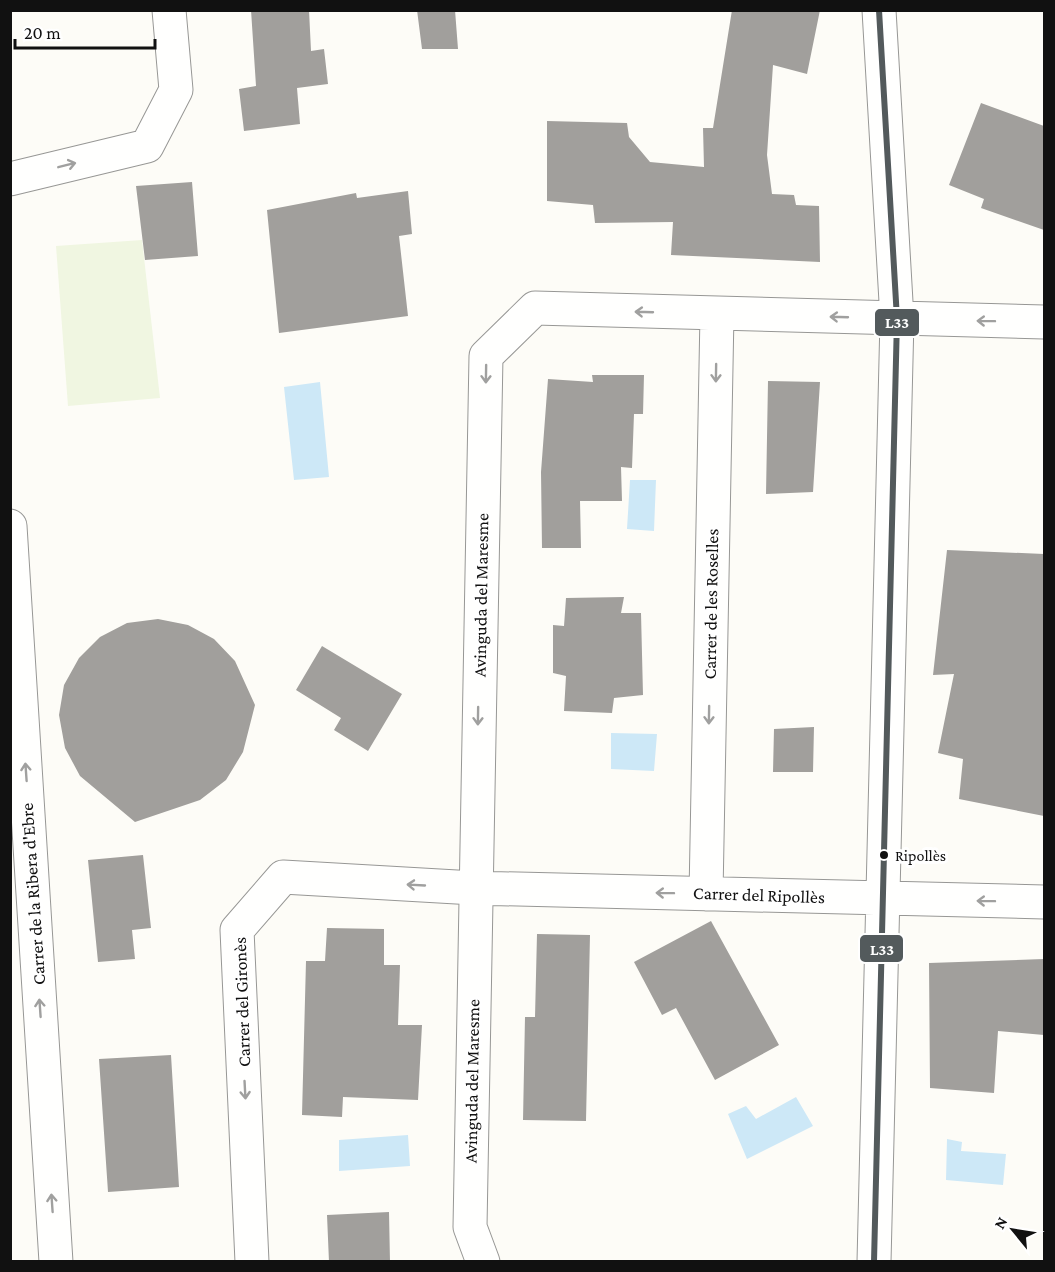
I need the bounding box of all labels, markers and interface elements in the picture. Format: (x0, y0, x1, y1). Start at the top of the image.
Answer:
scale bar (15, 12, 154, 50)
text: 20 m (24, 23, 61, 43)
one-way arrow (58, 159, 77, 171)
one-way arrow (634, 306, 654, 317)
line badge: L33 (874, 308, 920, 337)
one-way arrow (829, 312, 849, 323)
text: L33 (885, 314, 909, 331)
one-way arrow (977, 315, 997, 327)
one-way arrow (710, 362, 721, 382)
one-way arrow (480, 364, 491, 384)
street label: Avinguda del Maresme (470, 513, 492, 677)
street label: Carrer de les Roselles (700, 528, 722, 680)
one-way arrow (704, 704, 715, 724)
one-way arrow (472, 706, 484, 726)
one-way arrow (20, 762, 31, 782)
street label: Carrer de la Ribera d'Ebre (17, 802, 49, 986)
place label: Ripollès (895, 847, 946, 865)
marker: Ripollès (878, 849, 890, 861)
one-way arrow (407, 879, 426, 890)
street label: Carrer del Ripollès (693, 883, 825, 907)
one-way arrow (656, 887, 676, 899)
one-way arrow (977, 895, 997, 907)
line badge: L33 (859, 934, 904, 963)
street label: Carrer del Gironès (230, 937, 254, 1067)
text: L33 (870, 941, 894, 958)
one-way arrow (35, 999, 46, 1019)
street label: Avinguda del Maresme (461, 999, 483, 1163)
one-way arrow (239, 1080, 250, 1100)
one-way arrow (47, 1194, 58, 1214)
north arrow (983, 1200, 1043, 1260)
text: N (990, 1214, 1011, 1232)

